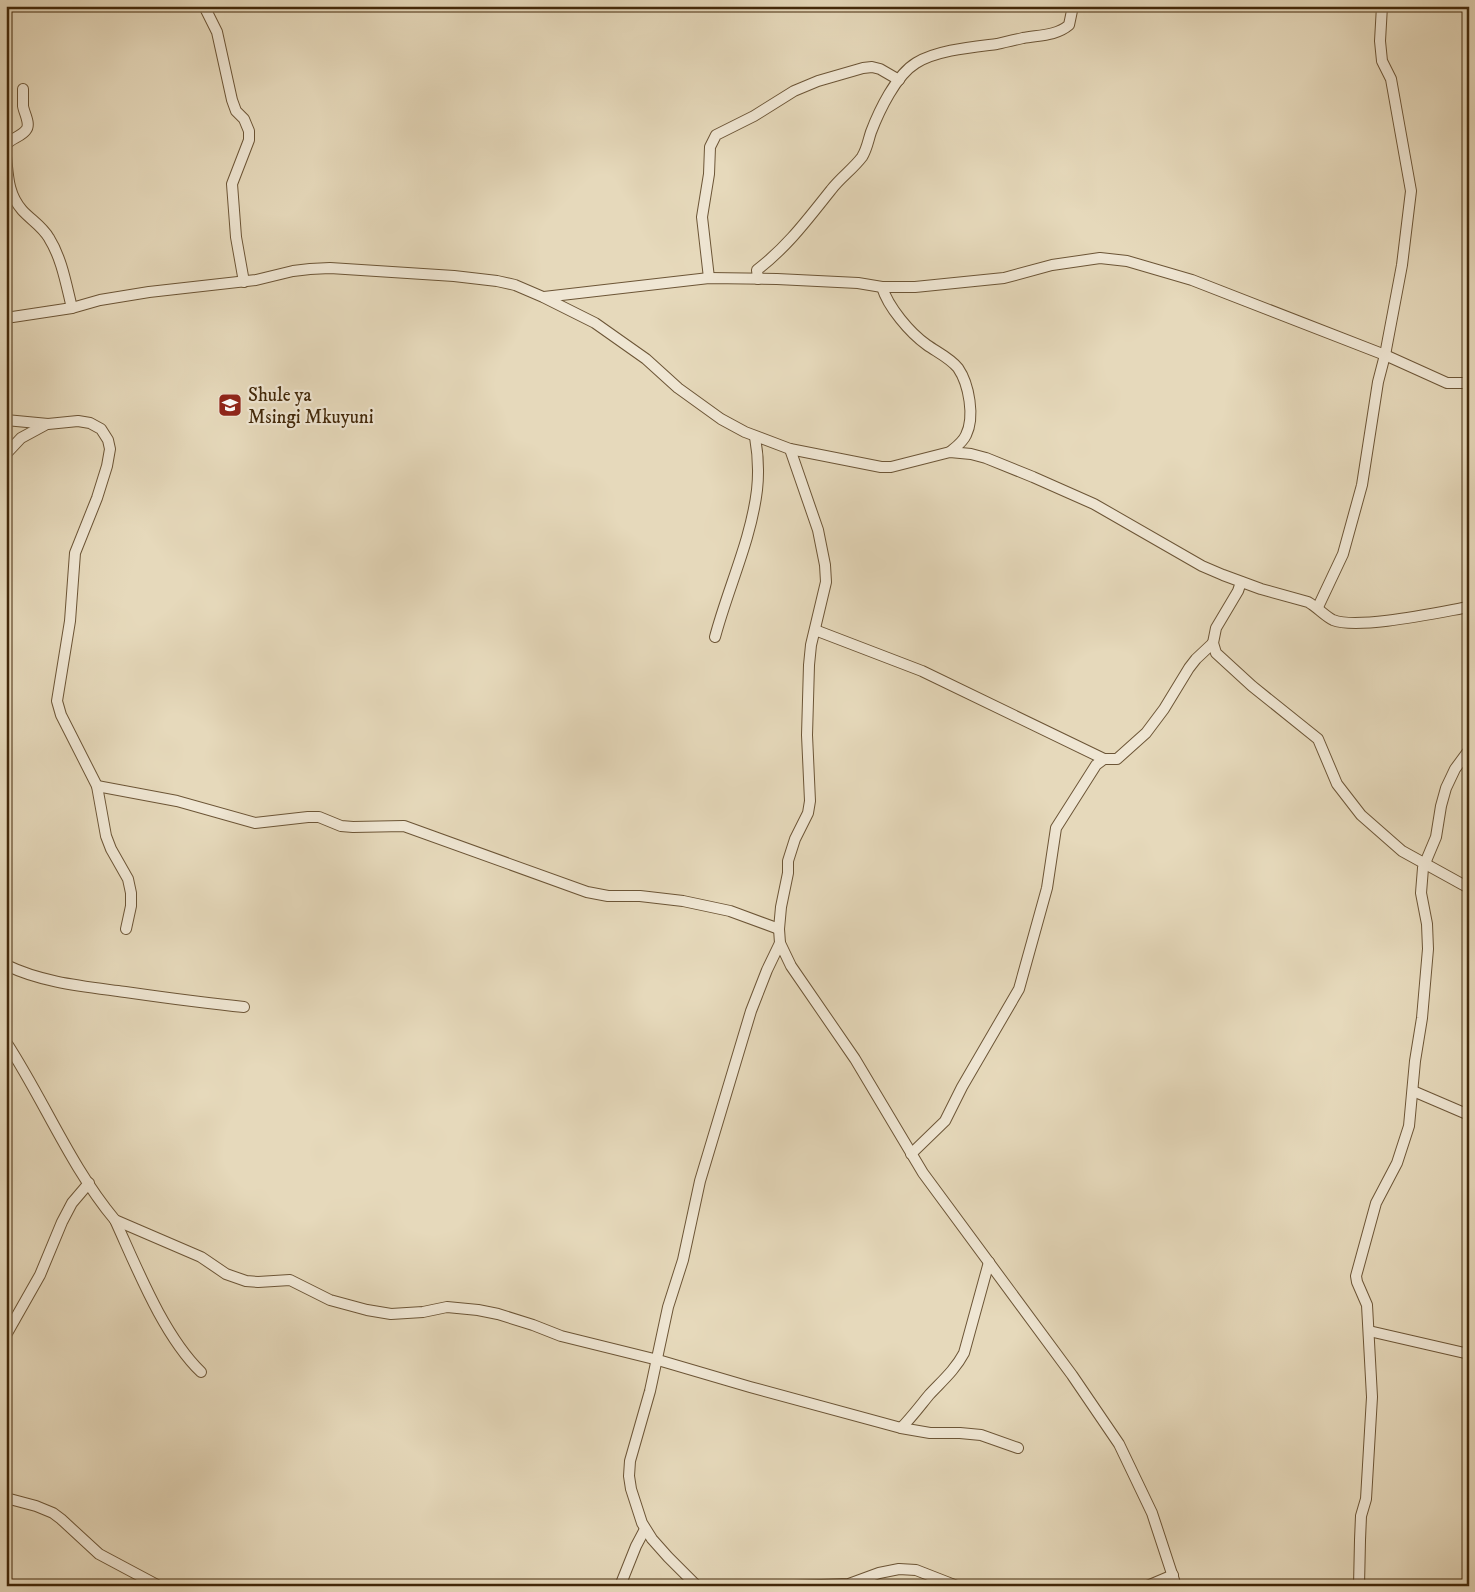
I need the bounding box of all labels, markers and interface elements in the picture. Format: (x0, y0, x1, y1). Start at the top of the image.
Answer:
place label: Shule ya Msingi Mkuyuni (248, 384, 374, 429)
school or university icon: Shule ya Msingi Mkuyuni (217, 392, 243, 418)

